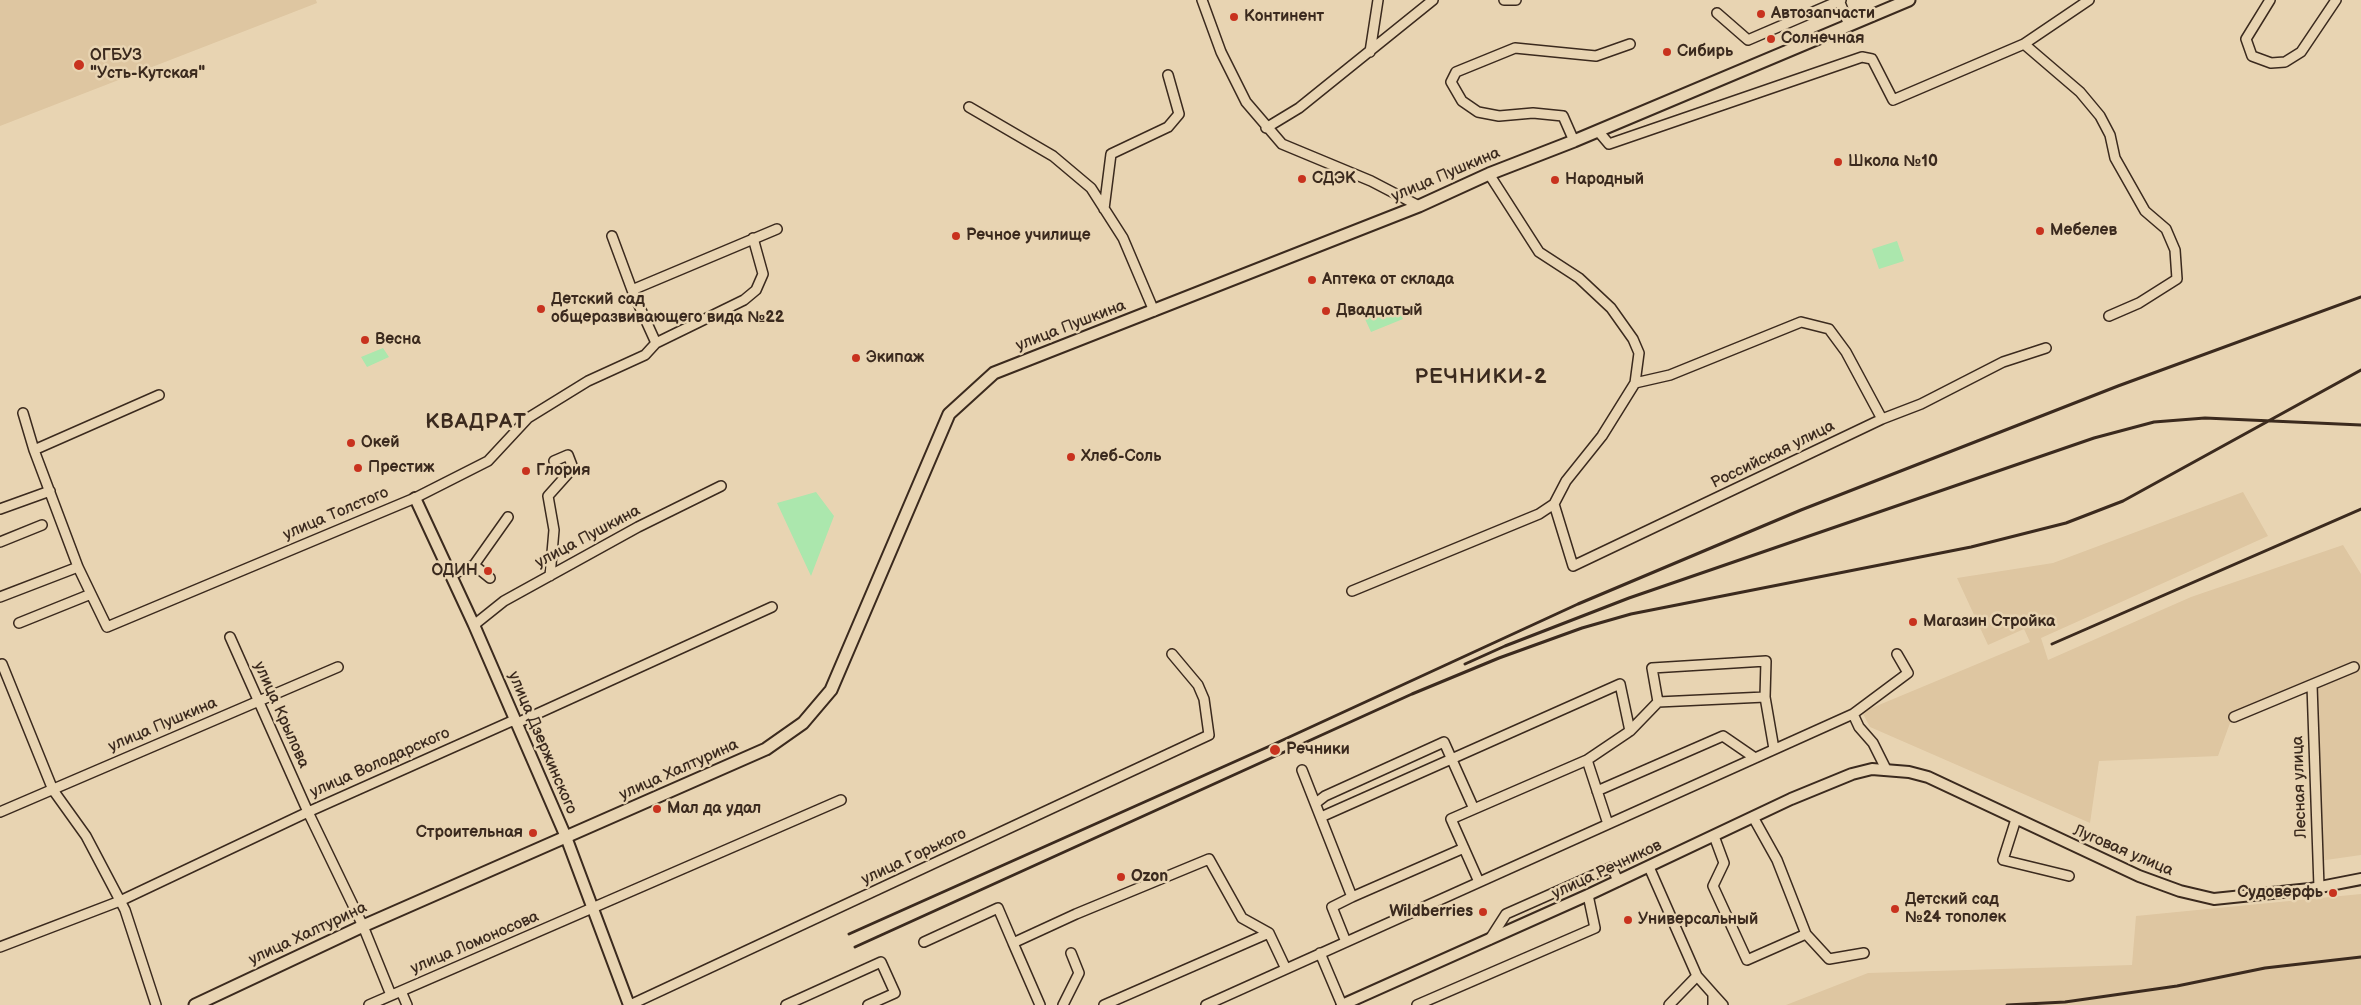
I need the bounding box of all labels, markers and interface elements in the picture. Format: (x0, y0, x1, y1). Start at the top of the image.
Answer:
place label: Автозапчасти (1771, 4, 1875, 24)
place label: Континент (1244, 7, 1324, 27)
marker: Автозапчасти (1755, 8, 1767, 20)
marker: Континент (1228, 11, 1240, 23)
place label: Солнечная (1781, 29, 1864, 49)
marker: Солнечная (1765, 33, 1777, 45)
place label: Сибирь (1677, 42, 1733, 62)
place label: ОГБУЗ "Усть-Кутская" (90, 46, 205, 84)
marker: Сибирь (1661, 46, 1673, 58)
marker: ОГБУЗ "Усть-Кутская" (72, 58, 86, 72)
street label: улица Пушкина (1389, 143, 1503, 207)
place label: Школа №10 (1848, 152, 1938, 172)
marker: Школа №10 (1832, 156, 1844, 168)
place label: СДЭК (1312, 169, 1356, 189)
place label: Народный (1565, 170, 1644, 190)
marker: СДЭК (1296, 173, 1308, 185)
marker: Народный (1549, 174, 1561, 186)
place label: Мебелев (2050, 221, 2117, 241)
marker: Мебелев (2034, 225, 2046, 237)
place label: Речное училище (966, 226, 1091, 246)
marker: Речное училище (950, 230, 962, 242)
place label: Аптека от склада (1322, 270, 1454, 290)
marker: Аптека от склада (1306, 274, 1318, 286)
place label: Детский сад общеразвивающего вида №22 (551, 290, 784, 328)
street label: улица Пушкина (1013, 296, 1129, 356)
place label: Двадцатый (1336, 301, 1423, 321)
marker: Детский сад общеразвивающего вида №22 (535, 303, 547, 315)
marker: Двадцатый (1320, 305, 1332, 317)
place label: Весна (375, 330, 421, 350)
marker: Весна (359, 334, 371, 346)
place label: Экипаж (866, 348, 924, 368)
marker: Экипаж (850, 352, 862, 364)
district label: РЕЧНИКИ-2 (1413, 365, 1549, 391)
district label: КВАДРАТ (424, 410, 528, 436)
street label: Российская улица (1708, 417, 1838, 493)
place label: Окей (361, 433, 399, 453)
marker: Окей (345, 437, 357, 449)
place label: Хлеб-Соль (1081, 447, 1161, 467)
marker: Хлеб-Соль (1065, 451, 1077, 463)
place label: Престиж (368, 458, 434, 478)
place label: Глория (536, 461, 590, 481)
marker: Престиж (352, 462, 364, 474)
marker: Глория (520, 465, 532, 477)
street label: улица Толстого (280, 483, 392, 545)
street label: улица Пушкина (532, 501, 644, 573)
place label: ОДИН (431, 561, 478, 581)
marker: ОДИН (482, 565, 494, 577)
place label: Магазин Стройка (1923, 612, 2055, 632)
marker: Магазин Стройка (1907, 616, 1919, 628)
street label: улица Крылова (249, 659, 313, 771)
street label: улица Дзержинского (503, 669, 581, 817)
street label: улица Пушкина (106, 693, 220, 757)
street label: улица Володарского (307, 724, 453, 802)
street label: улица Халтурина (617, 735, 741, 805)
street label: Лесная улица (2289, 735, 2311, 839)
place label: Речники (1286, 740, 1350, 760)
marker: Речники (1268, 743, 1282, 757)
place label: Мал да удал (667, 799, 761, 819)
marker: Мал да удал (651, 803, 663, 815)
street label: Луговая улица (2070, 821, 2176, 881)
place label: Строительная (416, 823, 523, 843)
street label: улица Горького (859, 824, 969, 890)
marker: Строительная (527, 827, 539, 839)
street label: улица Речников (1549, 836, 1665, 904)
place label: Ozon (1131, 867, 1168, 887)
marker: Ozon (1115, 871, 1127, 883)
place label: Судоверфь (2237, 883, 2323, 903)
marker: Судоверфь (2327, 887, 2339, 899)
place label: Детский сад №24 тополек (1905, 890, 2006, 928)
street label: улица Халтурина (246, 898, 370, 970)
place label: Wildberries (1389, 902, 1473, 922)
marker: Детский сад №24 тополек (1889, 903, 1901, 915)
marker: Wildberries (1477, 906, 1489, 918)
street label: улица Ломоносова (408, 907, 542, 979)
place label: Универсальный (1638, 910, 1758, 930)
marker: Универсальный (1622, 914, 1634, 926)

